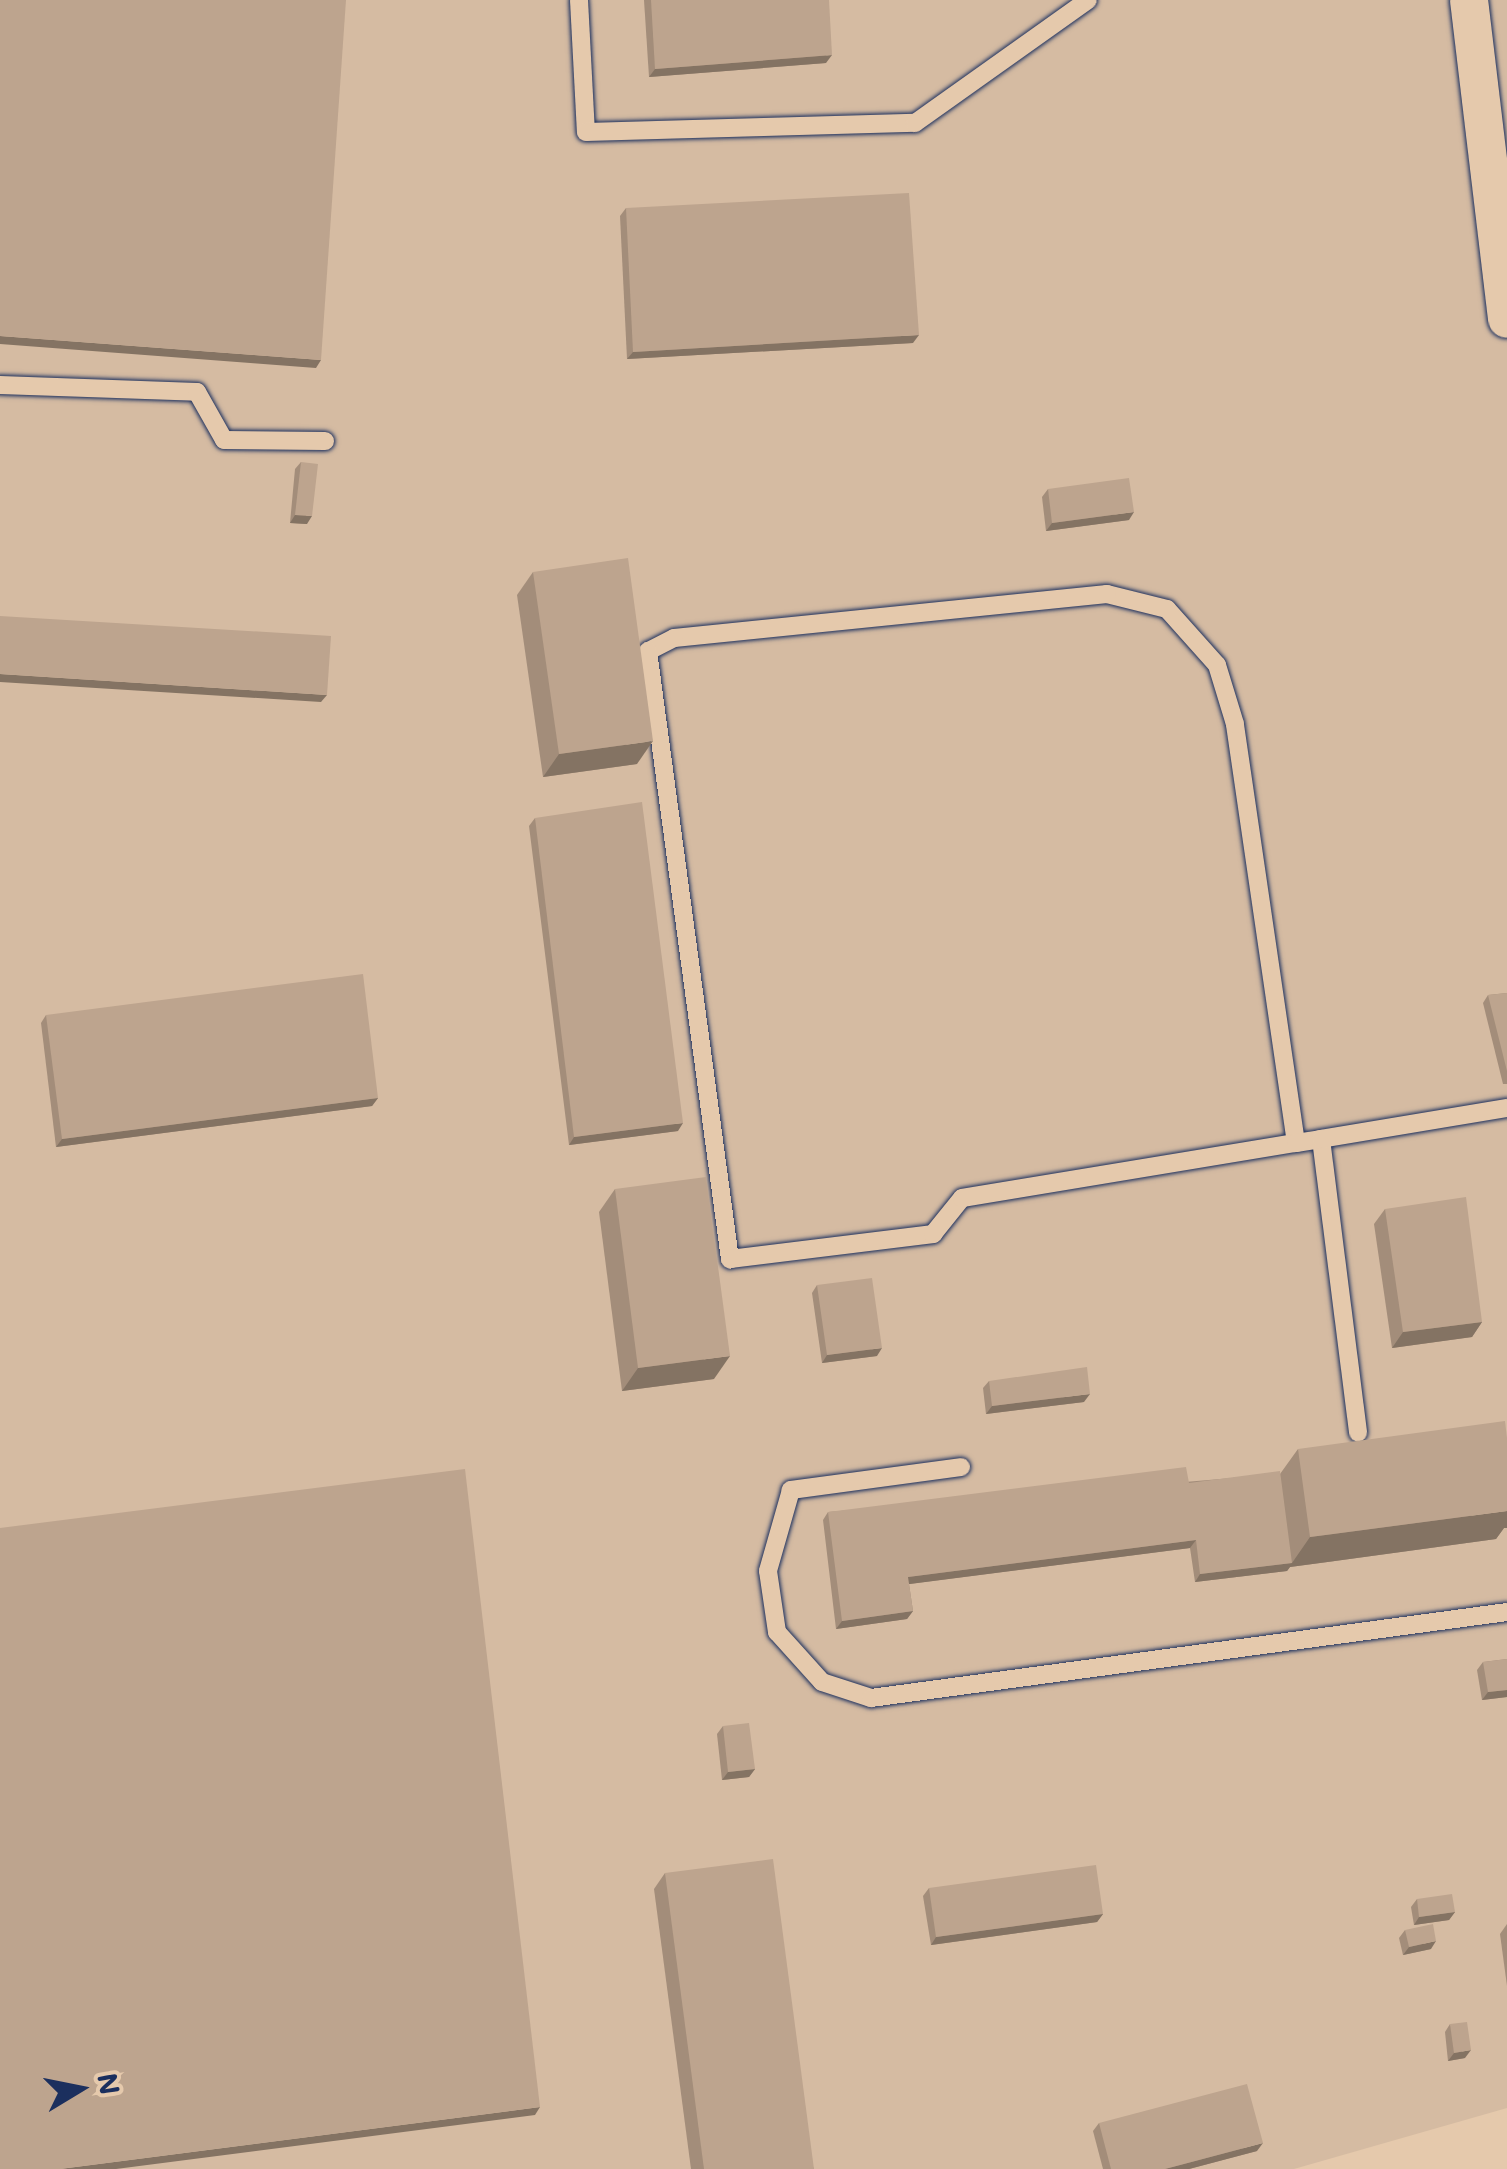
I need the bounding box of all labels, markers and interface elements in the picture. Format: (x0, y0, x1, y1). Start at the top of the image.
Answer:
north arrow (30, 2039, 130, 2139)
text: N (90, 2070, 129, 2097)

